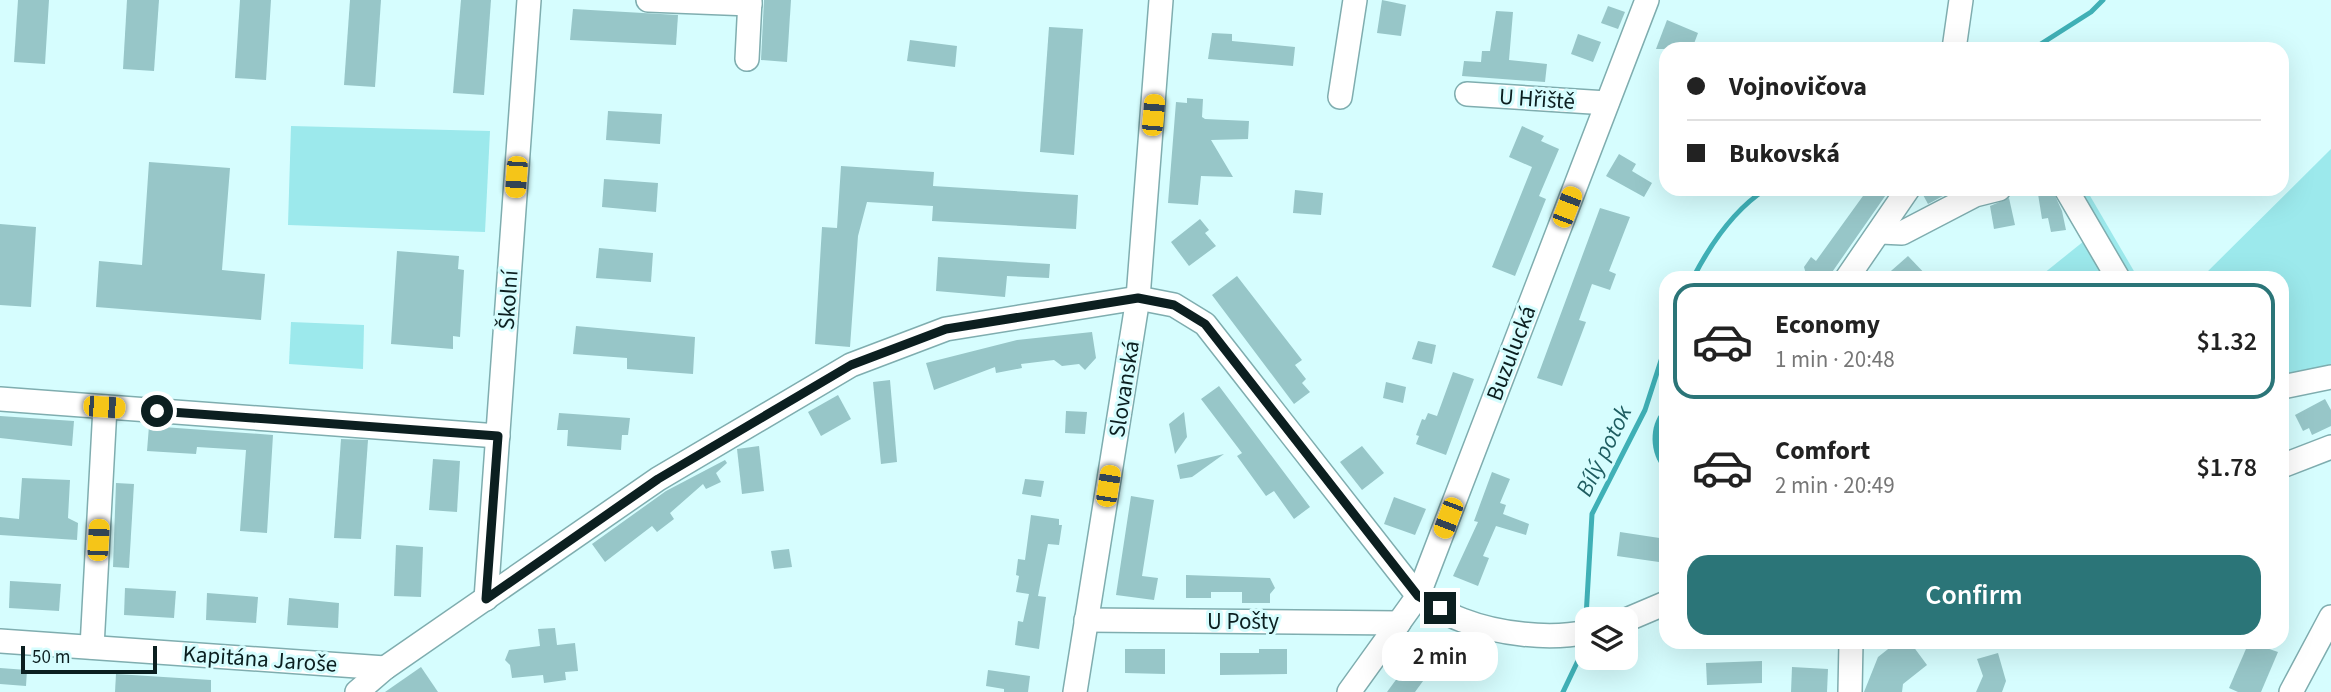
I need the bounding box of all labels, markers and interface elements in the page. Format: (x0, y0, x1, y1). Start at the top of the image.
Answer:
text: Vojnovičova (1729, 68, 1867, 105)
street label: U Hřiště (1498, 80, 1576, 118)
car (1141, 93, 1166, 137)
text: Bukovská (1729, 135, 1840, 172)
car (505, 155, 528, 199)
car (1550, 184, 1585, 230)
street label: Školní (489, 268, 527, 331)
street label: Buzulucká (1478, 301, 1544, 405)
text: Economy (1775, 306, 1880, 343)
icon: car (1691, 310, 1754, 373)
text: $1.32 (2196, 323, 2257, 360)
street label: Slovanská (1100, 338, 1148, 440)
text: 1 min · 20:48 (1775, 343, 1895, 376)
car (83, 395, 126, 419)
route start (141, 395, 173, 427)
water label: Bílý potok (1567, 399, 1641, 502)
text: Comfort (1775, 432, 1870, 469)
icon: car (1691, 436, 1754, 499)
text: $1.78 (2196, 449, 2257, 486)
car (1095, 464, 1122, 508)
text: 2 min · 20:49 (1775, 469, 1895, 502)
car (1431, 495, 1466, 541)
car (87, 518, 110, 562)
button: Confirm (1687, 555, 2261, 635)
route end (1424, 592, 1456, 624)
street label: U Pošty (1207, 605, 1279, 638)
map controls (1575, 607, 1638, 670)
button: layers (1575, 607, 1638, 670)
callout: 2 min (1382, 632, 1498, 682)
street label: Kapitána Jaroše (182, 637, 338, 681)
text: 2 min (1413, 640, 1467, 673)
scale bar (21, 643, 158, 675)
text: 50 m (32, 644, 70, 671)

